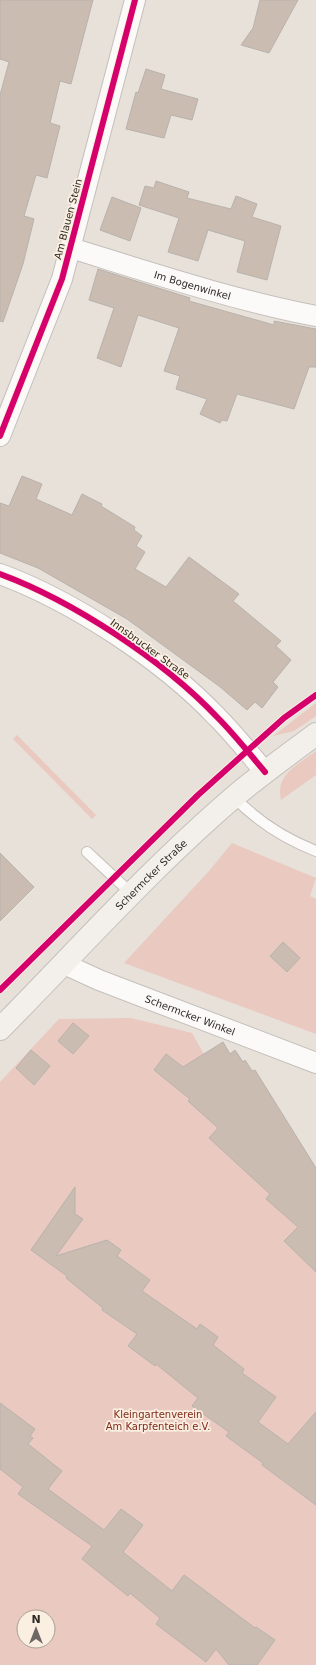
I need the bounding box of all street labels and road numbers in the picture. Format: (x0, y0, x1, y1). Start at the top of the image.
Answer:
street label: Am Blauen Stein (52, 177, 84, 261)
street label: Im Bogenwinkel (153, 269, 232, 301)
street label: Innsbrucker Straße (108, 617, 192, 681)
street label: Schermcker Straße (113, 837, 189, 912)
street label: Schermcker Winkel (143, 993, 237, 1037)

